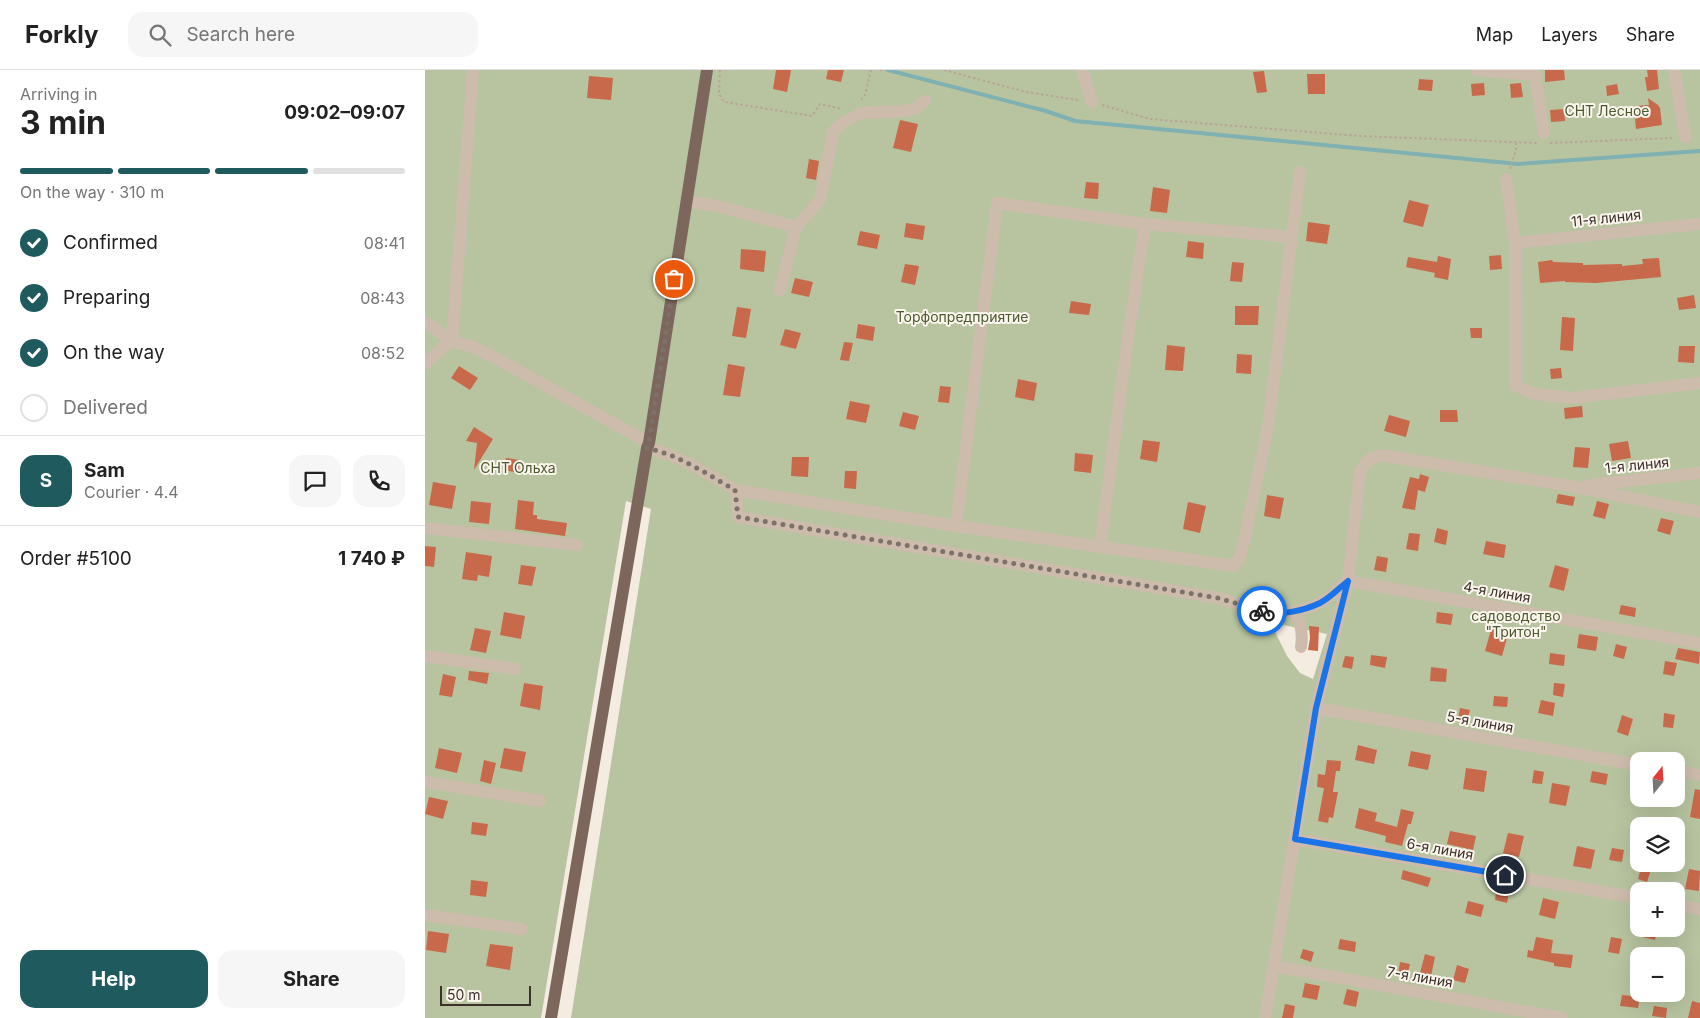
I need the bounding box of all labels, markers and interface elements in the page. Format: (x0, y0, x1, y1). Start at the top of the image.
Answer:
search box (128, 12, 478, 57)
text: Forkly (25, 20, 98, 49)
icon: search (146, 21, 174, 49)
text: Search here (186, 23, 295, 46)
text: Map (1476, 24, 1513, 45)
text: Layers (1541, 24, 1598, 45)
text: Share (1626, 24, 1675, 45)
text: Arriving in (20, 84, 97, 104)
text: 09:02–09:07 (284, 101, 405, 124)
park label: СНТ Лесное (1564, 102, 1650, 119)
text: 3 min (20, 103, 106, 142)
text: On the way · 310 m (20, 182, 164, 202)
street label: 11-я линия (1570, 205, 1642, 230)
icon: check (20, 229, 48, 257)
text: Confirmed (63, 231, 158, 254)
text: 08:41 (364, 233, 405, 253)
pin (653, 258, 695, 300)
icon: bag (660, 265, 688, 293)
icon: check (20, 284, 48, 312)
text: Preparing (63, 286, 150, 309)
text: 08:43 (360, 288, 405, 308)
park label: Торфопредприятие (896, 308, 1028, 325)
icon: check (20, 339, 48, 367)
text: On the way (63, 341, 165, 364)
text: 08:52 (361, 343, 405, 363)
text: Delivered (63, 396, 148, 419)
street label: 1-я линия (1604, 453, 1670, 476)
button: chat (289, 455, 341, 507)
button: phone (353, 455, 405, 507)
text: Sam (84, 459, 125, 482)
park label: СНТ Ольха (480, 459, 556, 476)
text: S (40, 469, 52, 492)
text: Courier · 4.4 (84, 482, 179, 502)
text: Order #5100 (20, 547, 132, 570)
text: 1 740 ₽ (338, 547, 405, 570)
street label: 4-я линия (1462, 577, 1532, 606)
courier (1237, 586, 1287, 636)
icon: bike (1248, 597, 1276, 625)
park label: садоводство "Тритон" (1471, 607, 1561, 640)
street label: 5-я линия (1445, 707, 1515, 736)
north arrow (1630, 752, 1685, 808)
map controls (1630, 752, 1685, 1002)
button: layers (1630, 817, 1685, 872)
street label: 6-я линия (1405, 834, 1475, 863)
pin (1484, 854, 1526, 896)
icon: home (1491, 861, 1519, 889)
button: + (1630, 882, 1685, 937)
button: − (1630, 947, 1685, 1002)
button: Help (20, 950, 208, 1008)
button: Share (218, 950, 405, 1008)
street label: 7-я линия (1386, 962, 1454, 991)
scale bar (440, 983, 531, 1006)
text: 50 m (447, 986, 481, 1003)

